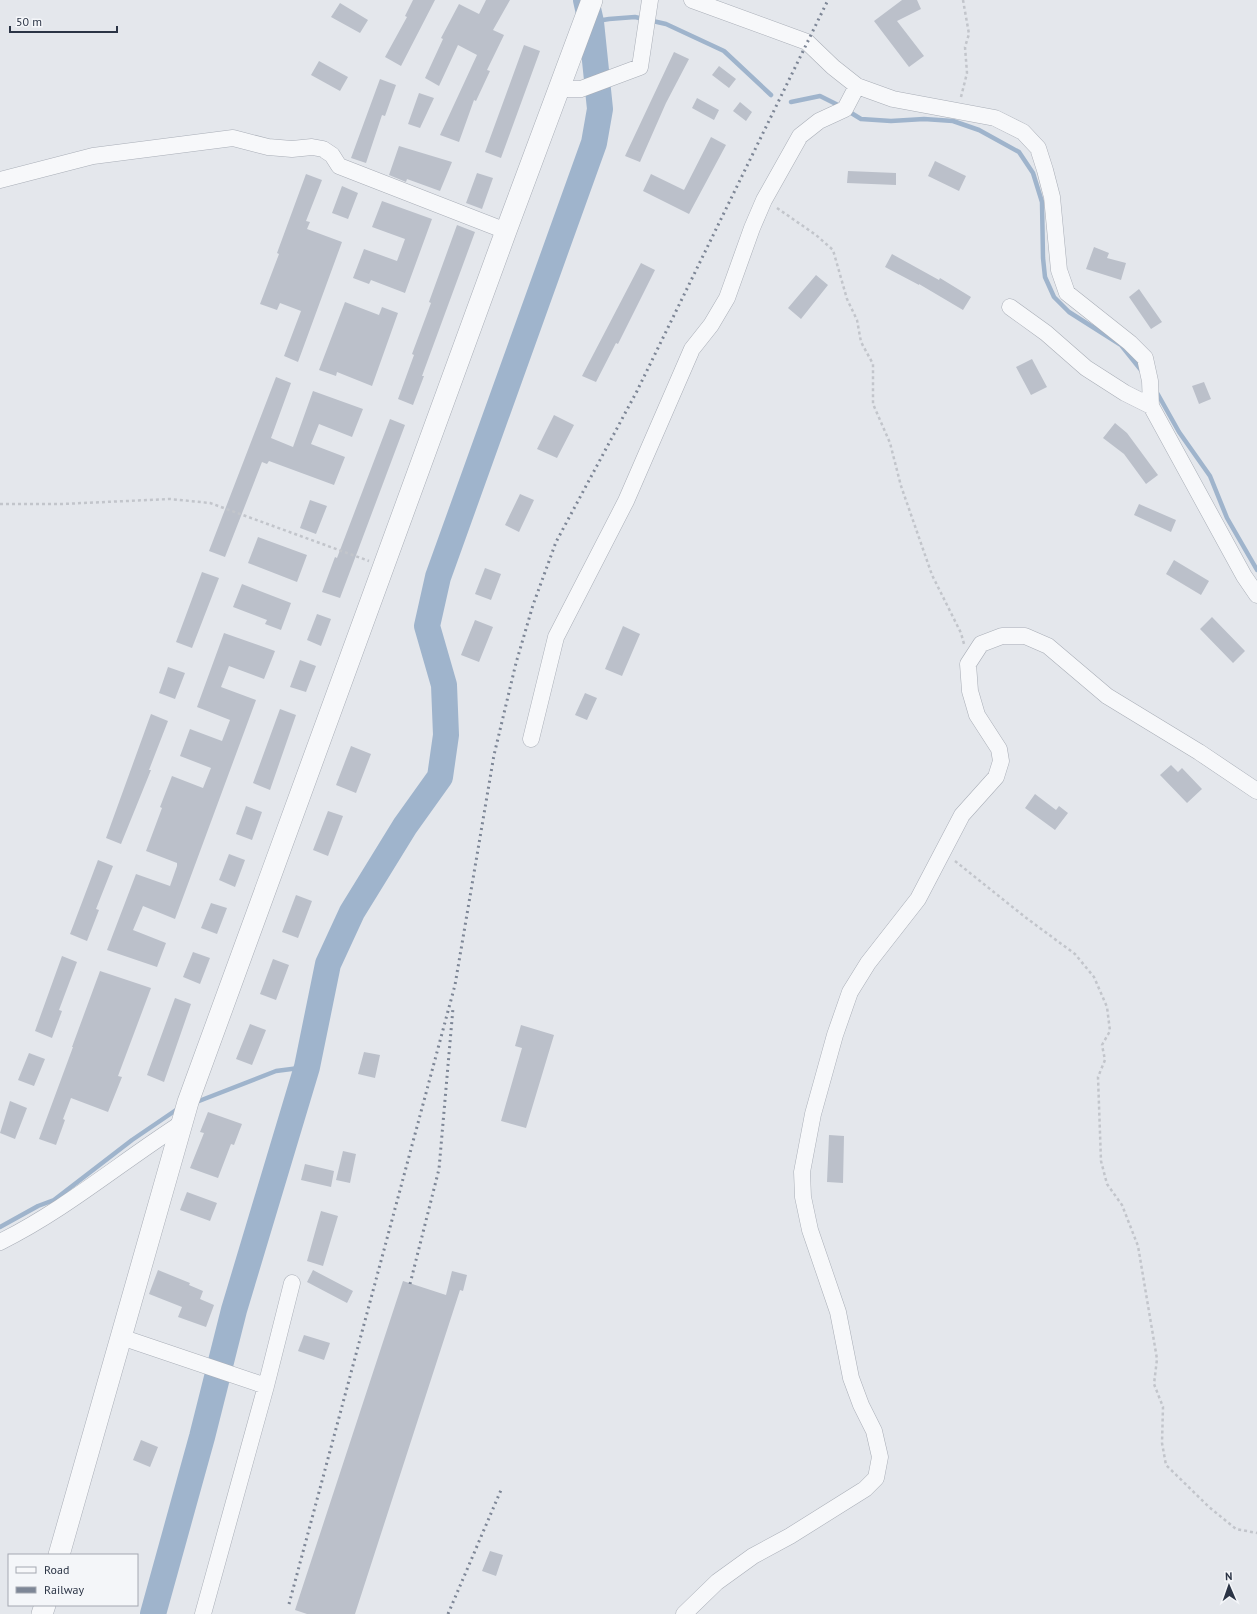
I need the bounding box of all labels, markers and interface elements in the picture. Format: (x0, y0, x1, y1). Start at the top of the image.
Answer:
scale bar (10, 8, 117, 34)
text: 50 m (16, 14, 42, 29)
legend (8, 1554, 138, 1606)
text: Road (44, 1562, 69, 1577)
north arrow (1209, 1566, 1249, 1606)
text: N (1225, 1569, 1233, 1583)
text: Railway (44, 1582, 84, 1597)

